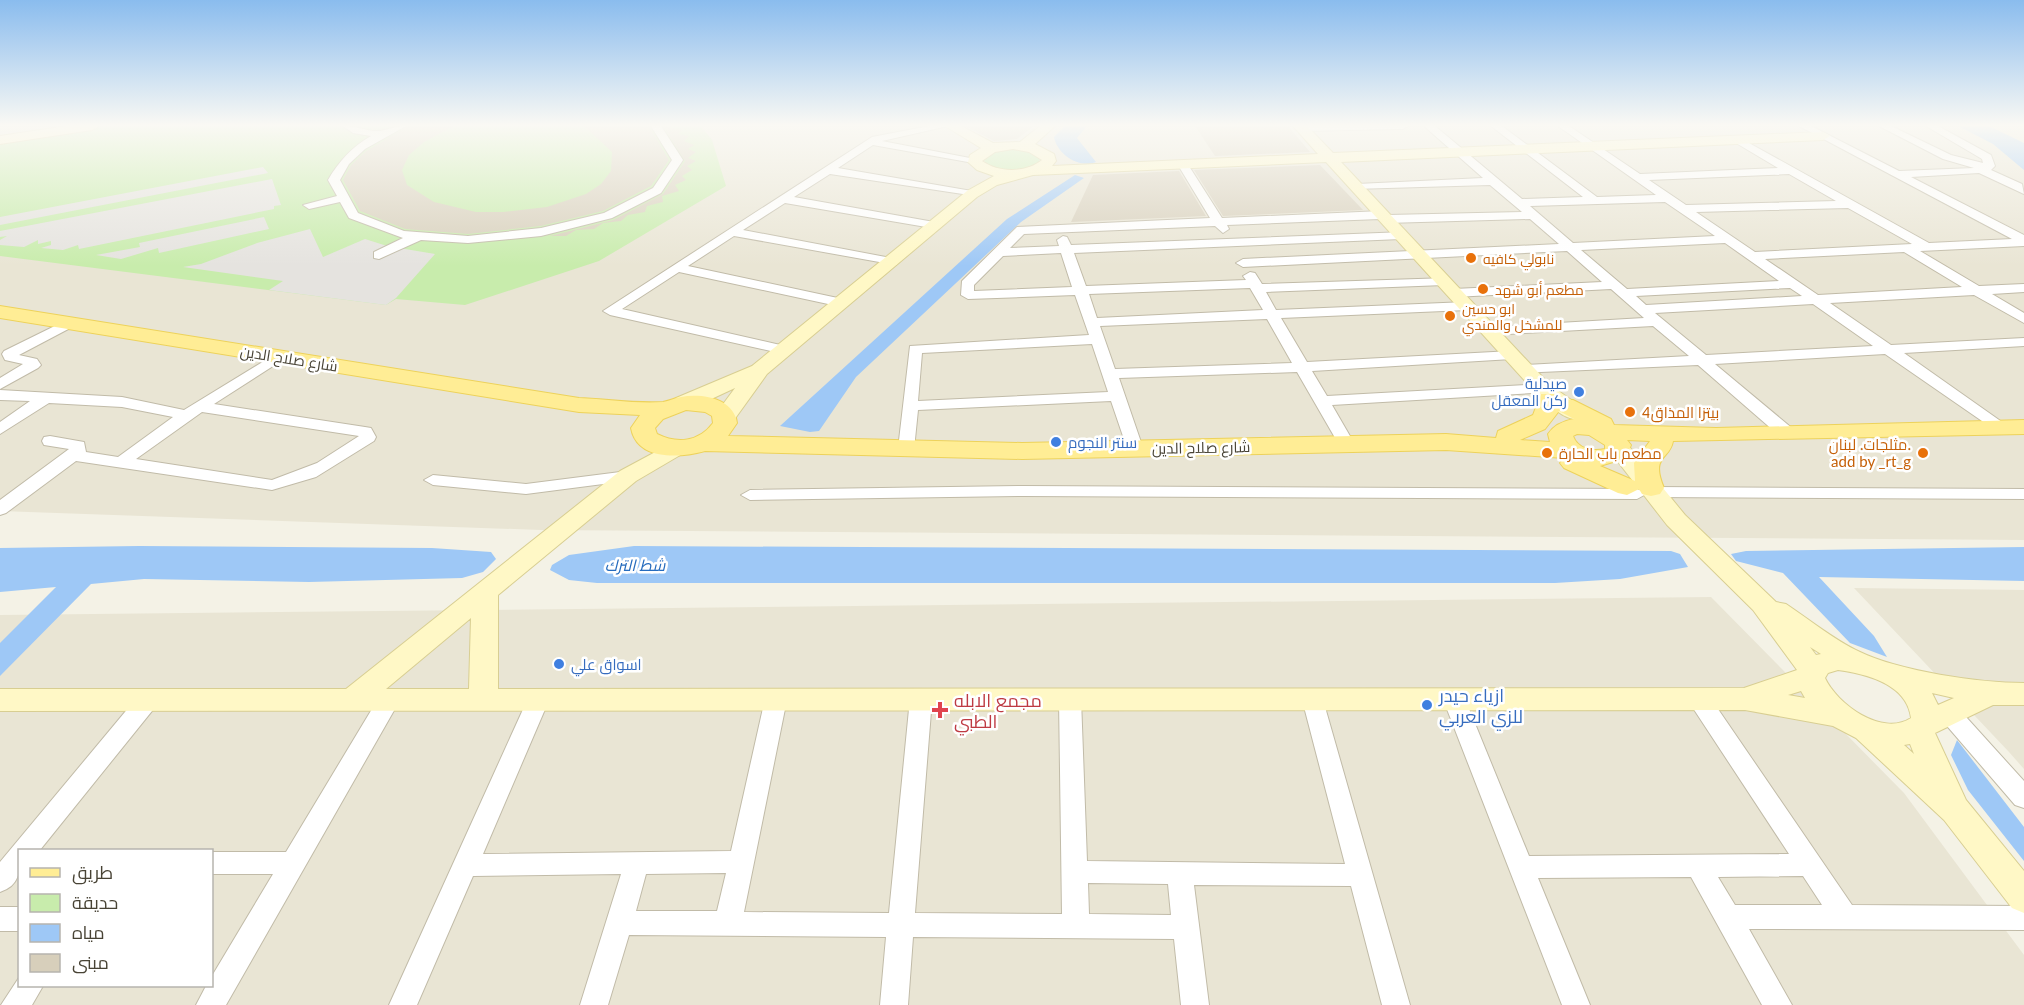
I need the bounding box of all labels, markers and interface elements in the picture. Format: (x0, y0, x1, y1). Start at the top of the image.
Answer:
place label: نابولي كافيه (1483, 250, 1554, 271)
marker: نابولي كافيه (1464, 251, 1478, 265)
place label: مطعم أبو شهد (1495, 281, 1584, 300)
marker: مطعم أبو شهد (1476, 282, 1490, 296)
place label: ابو حسين للمشخل والمندي (1462, 300, 1562, 337)
marker: ابو حسين للمشخل والمندي (1443, 309, 1457, 323)
street label: شارع صلاح الدين (238, 341, 339, 378)
place label: صيدلية ركن المعقل (1491, 374, 1567, 411)
marker: صيدلية ركن المعقل (1572, 385, 1586, 399)
place label: بيتزا المذاق4 (1642, 403, 1719, 423)
marker: بيتزا المذاق4 (1623, 405, 1637, 419)
place label: سنتر النجوم (1068, 433, 1137, 453)
marker: سنتر النجوم (1049, 435, 1063, 449)
place label: مثلجات. لبنان. add by _rt_g (1829, 435, 1911, 470)
street label: شارع صلاح الدين (1152, 437, 1250, 460)
place label: مطعم باب الحارة (1559, 444, 1662, 464)
marker: مطعم باب الحارة (1540, 446, 1554, 460)
marker: مثلجات. لبنان. add by _rt_g (1916, 446, 1930, 460)
water label: شط الترك (605, 555, 666, 575)
place label: اسواق علي (571, 655, 642, 677)
marker: اسواق علي (552, 657, 566, 671)
place label: ازياء حيدر للزي العربي (1438, 684, 1523, 731)
place label: مجمع الابله الطبي (954, 689, 1042, 736)
marker: ازياء حيدر للزي العربي (1420, 698, 1434, 712)
marker: مجمع الابله الطبي (931, 701, 949, 719)
legend (18, 849, 213, 987)
text: طريق (72, 861, 113, 885)
text: حديقة (72, 891, 118, 913)
text: مياه (72, 921, 105, 943)
text: مبنى (72, 951, 109, 974)

